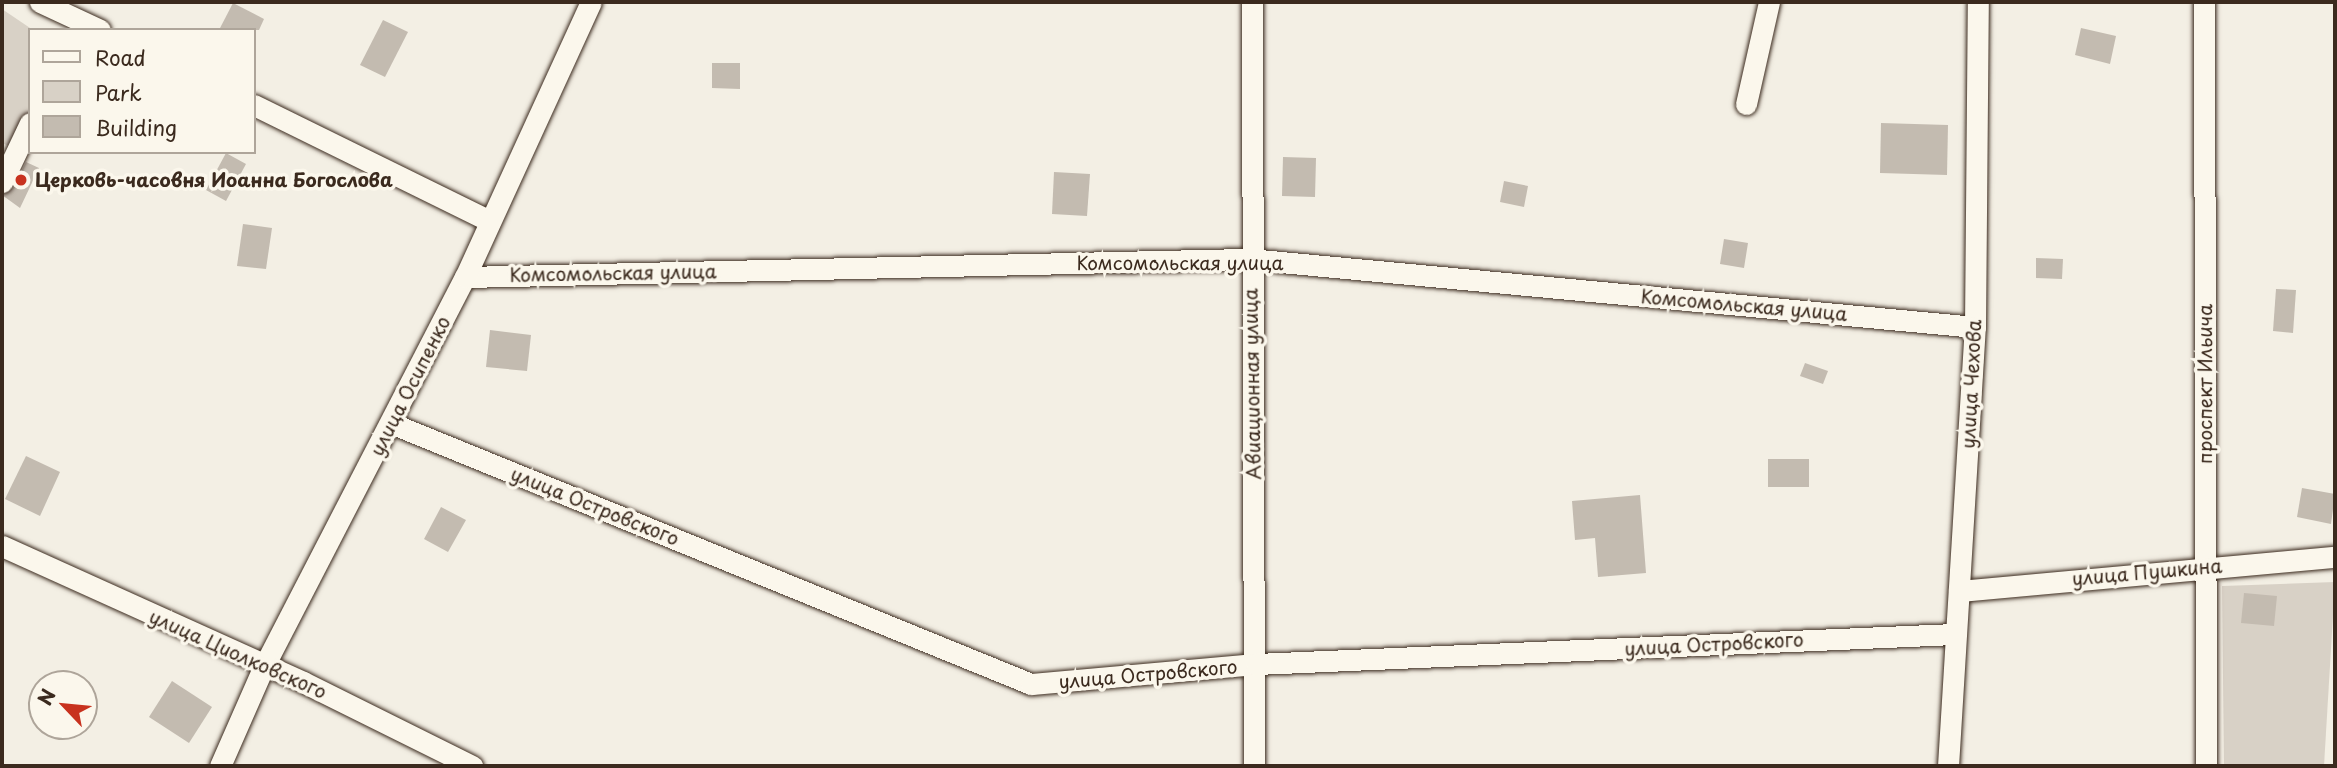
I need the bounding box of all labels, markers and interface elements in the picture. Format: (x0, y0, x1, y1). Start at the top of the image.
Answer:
legend (28, 28, 256, 154)
text: Road (95, 41, 146, 73)
text: Park (95, 76, 142, 108)
text: Building (95, 111, 177, 143)
place label: Церковь-часовня Иоанна Богослова (35, 169, 394, 191)
marker: Церковь-часовня Иоанна Богослова (13, 172, 29, 188)
street label: Комсомольская улица (1076, 252, 1284, 274)
street label: Комсомольская улица (508, 260, 718, 286)
street label: Комсомольская улица (1639, 285, 1849, 325)
street label: Авиационная улица (1239, 288, 1265, 480)
street label: проспект Ильича (2194, 303, 2216, 465)
street label: улица Осипенко (365, 312, 455, 460)
street label: улица Чехова (1956, 318, 1986, 450)
street label: улица Островского (507, 462, 683, 550)
street label: улица Пушкина (2070, 554, 2224, 590)
street label: улица Циолковского (145, 604, 331, 704)
street label: улица Островского (1623, 628, 1805, 660)
street label: улица Островского (1057, 655, 1239, 693)
north arrow (28, 670, 98, 740)
text: N (30, 684, 62, 710)

